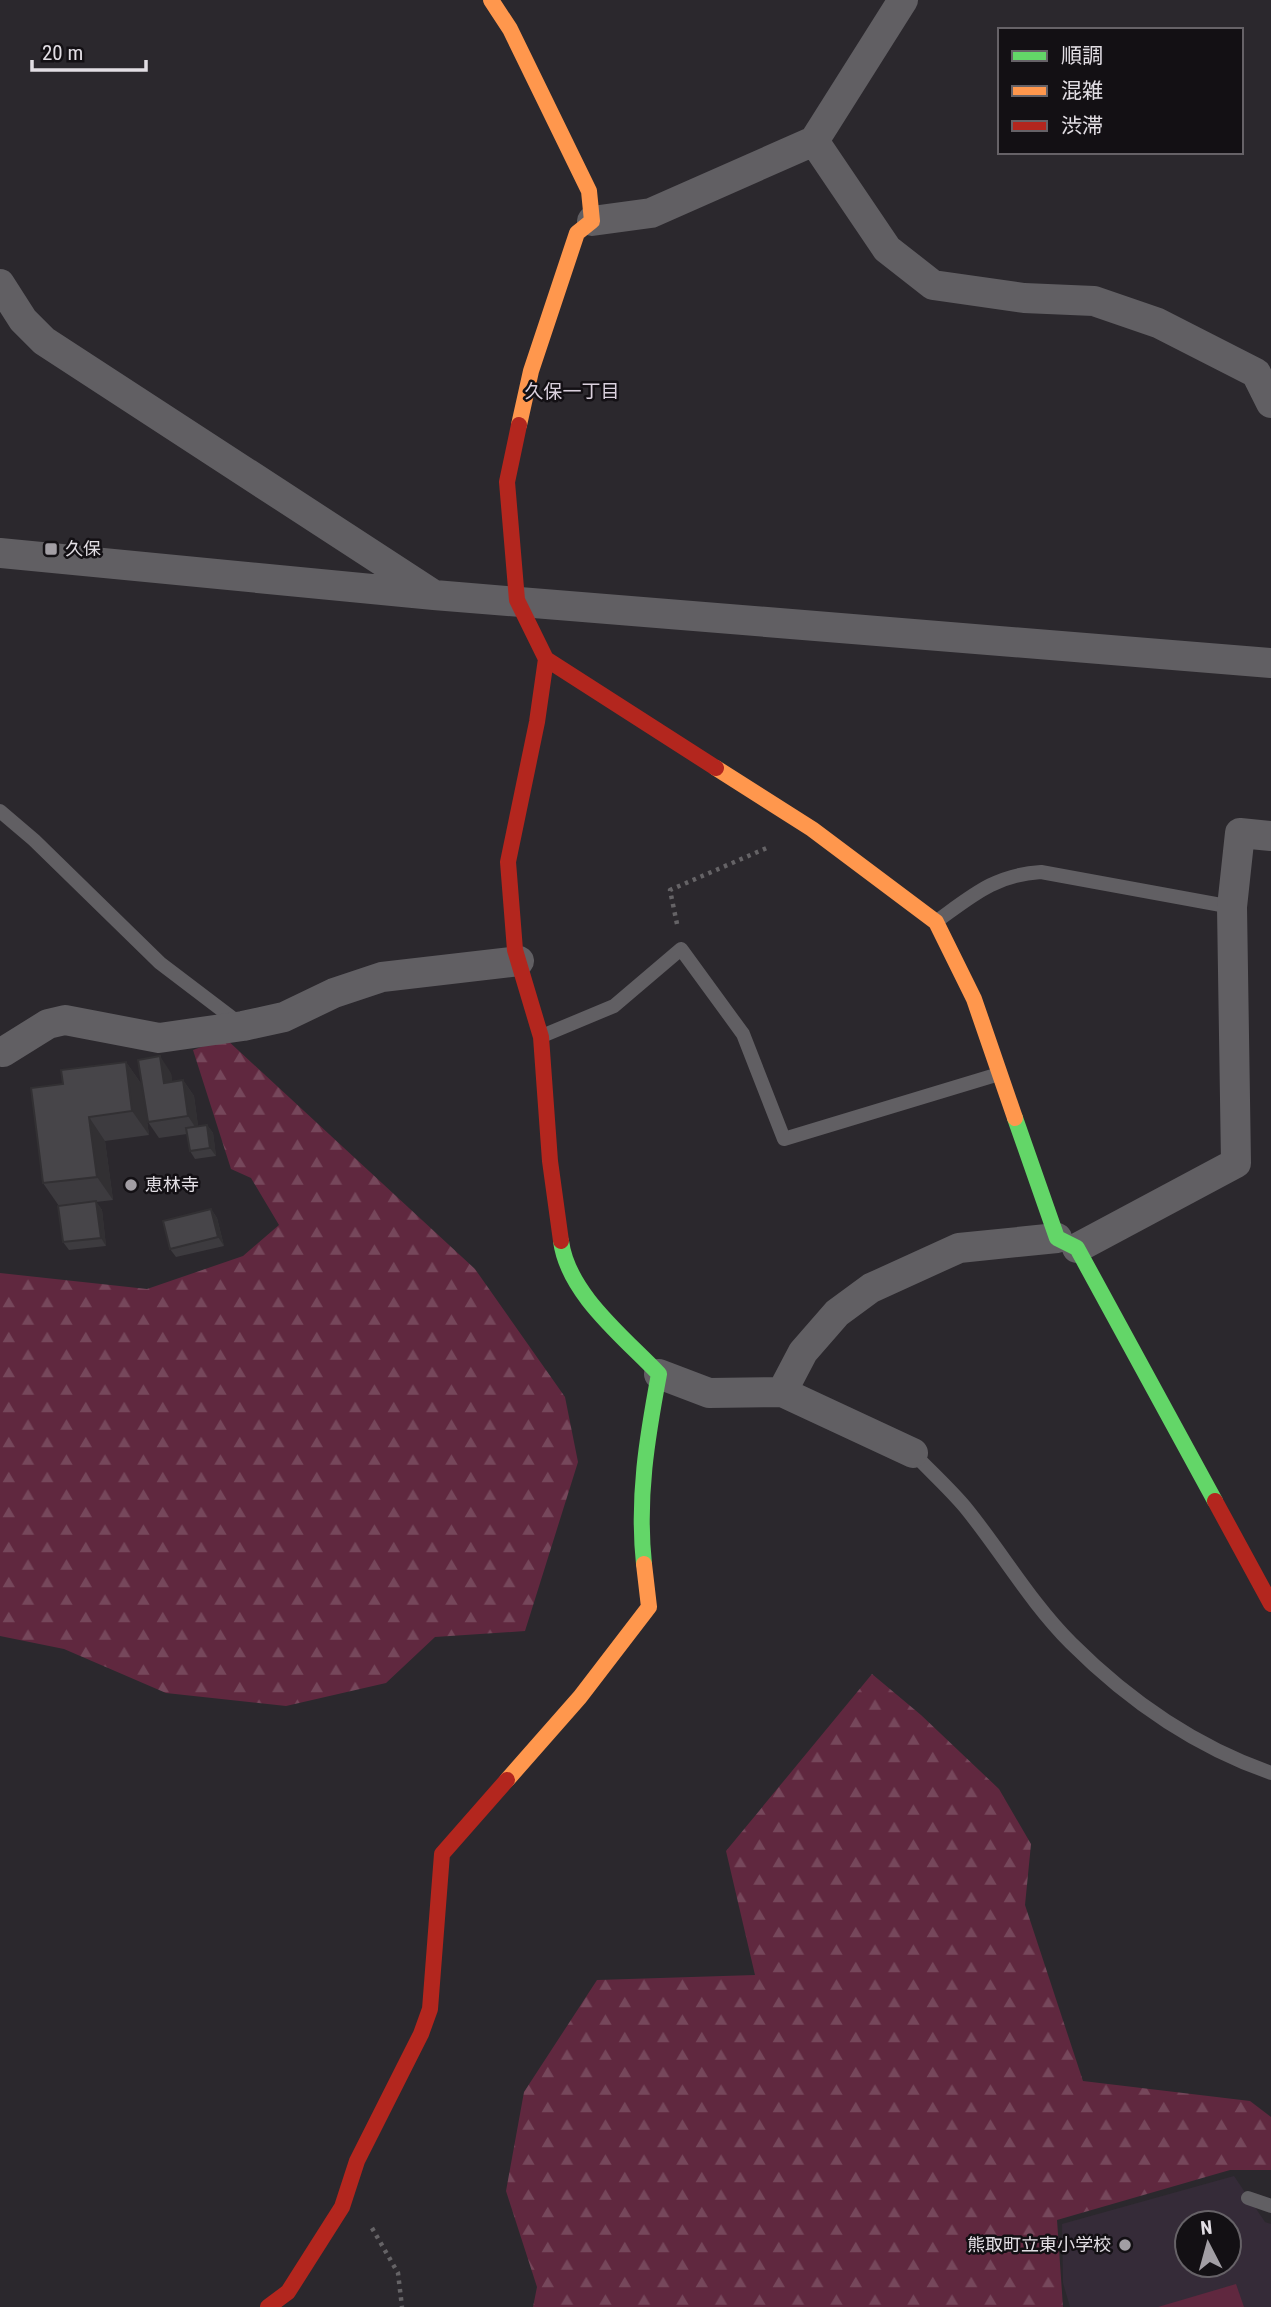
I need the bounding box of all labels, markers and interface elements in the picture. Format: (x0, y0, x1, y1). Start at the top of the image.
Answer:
scale bar (32, 28, 145, 72)
legend (998, 28, 1243, 154)
text: 20 m (42, 41, 83, 65)
text: 順調 (1061, 44, 1103, 68)
text: 混雑 (1061, 79, 1103, 103)
text: 渋滞 (1061, 114, 1103, 138)
district label: 久保一丁目 (524, 380, 620, 403)
place label: 久保 (65, 538, 101, 559)
marker: 久保 (43, 541, 59, 557)
place label: 恵林寺 (145, 1174, 199, 1195)
marker: 恵林寺 (123, 1177, 139, 1193)
north arrow (1173, 2209, 1243, 2279)
text: N (1199, 2216, 1213, 2240)
place label: 熊取町立東小学校 (967, 2234, 1111, 2255)
marker: 熊取町立東小学校 (1117, 2237, 1133, 2253)

